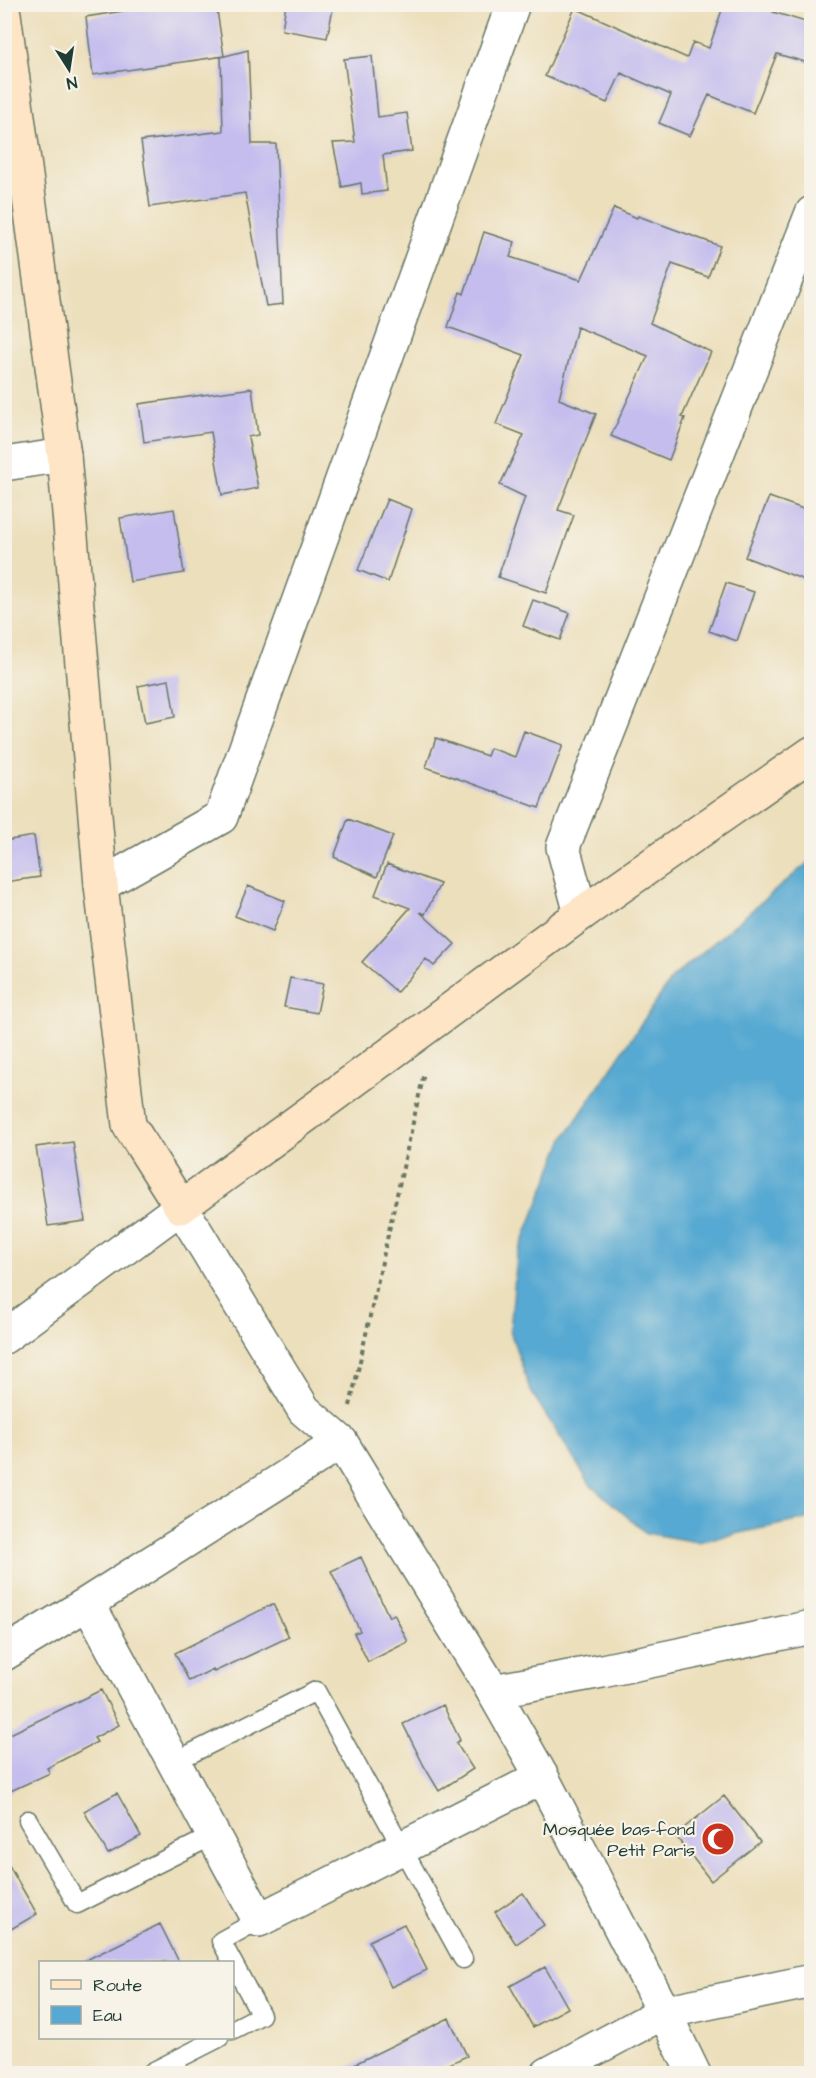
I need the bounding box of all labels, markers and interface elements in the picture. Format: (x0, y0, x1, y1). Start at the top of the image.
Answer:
north arrow (39, 39, 99, 99)
text: N (65, 71, 79, 94)
place label: Mosquée bas-fond Petit Paris (543, 1817, 695, 1863)
mosque icon: Mosquée bas-fond Petit Paris (700, 1821, 736, 1857)
legend (39, 1961, 234, 2039)
text: Route (93, 1973, 142, 1998)
text: Eau (93, 2003, 122, 2028)

